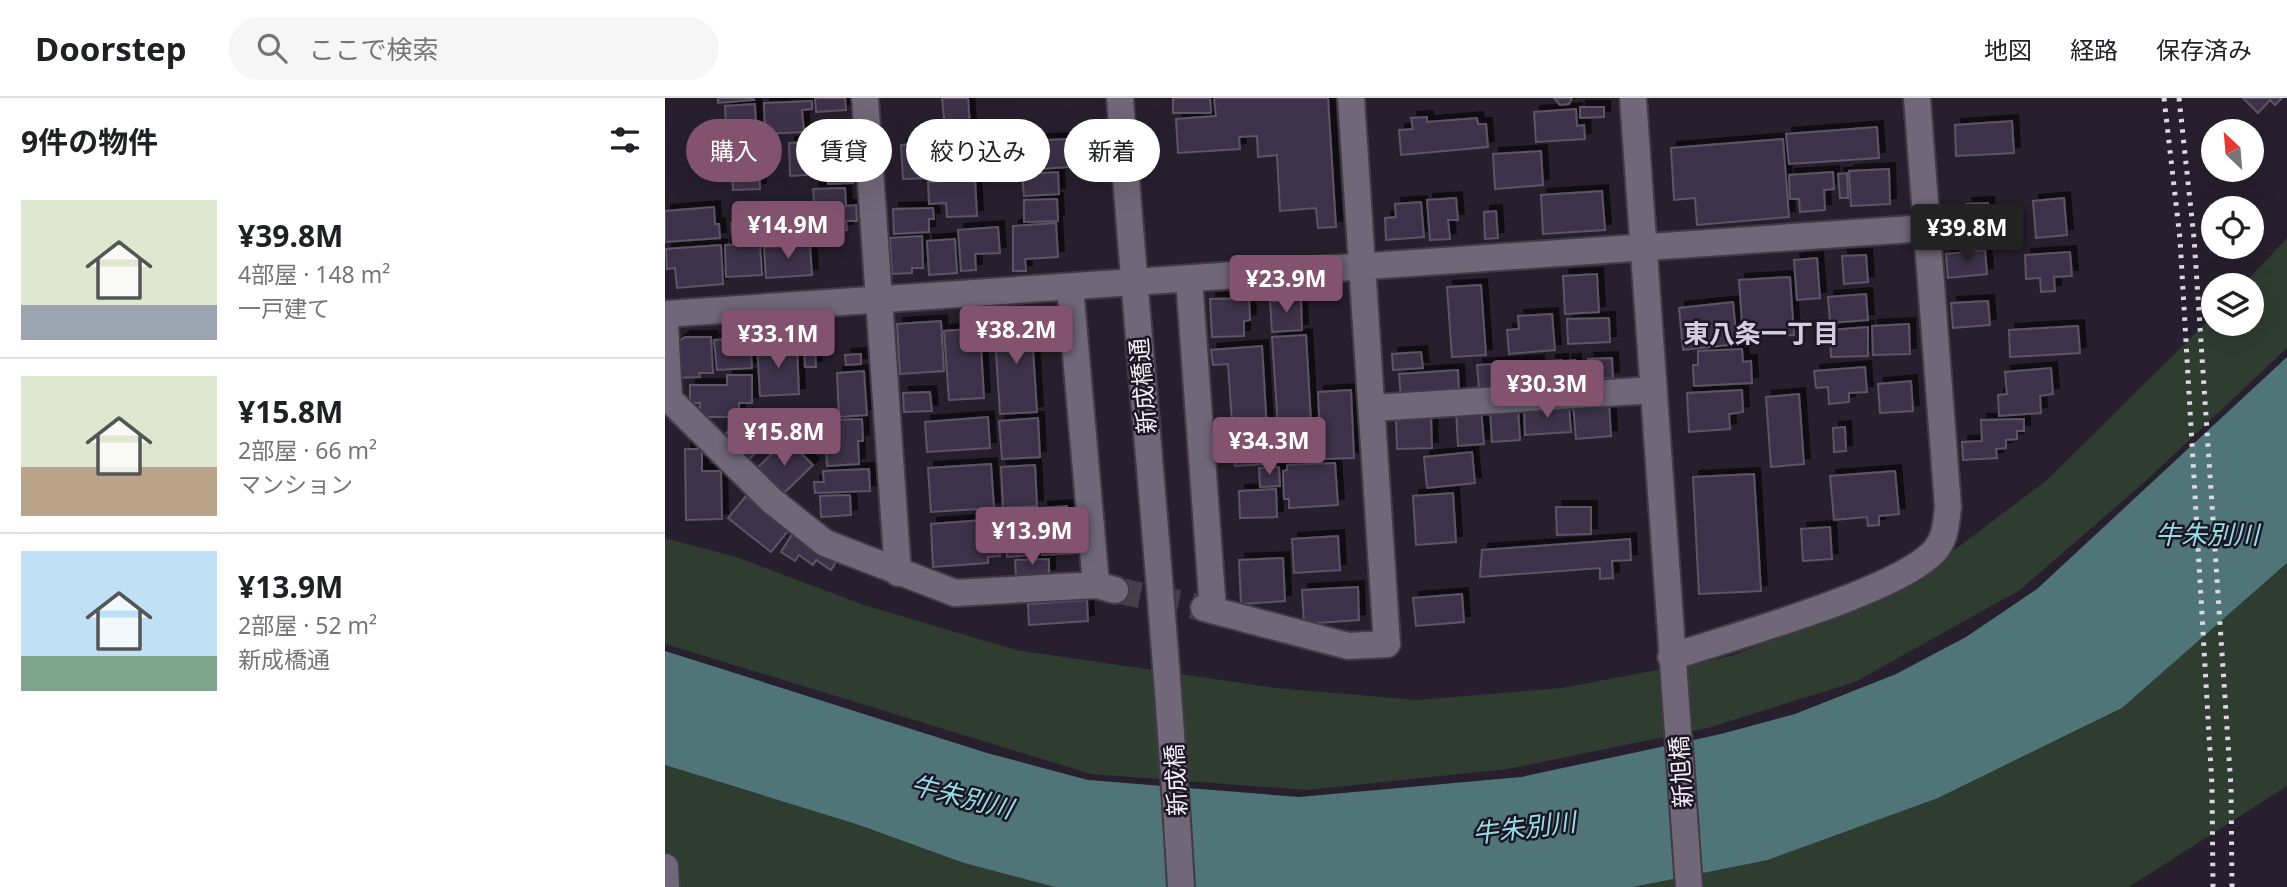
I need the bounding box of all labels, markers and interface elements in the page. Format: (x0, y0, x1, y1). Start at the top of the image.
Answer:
search box (229, 17, 719, 80)
text: Doorstep (35, 26, 187, 71)
icon: search (253, 29, 291, 67)
text: ここで検索 (309, 31, 439, 67)
text: 地図 (1984, 33, 2032, 66)
text: 経路 (2070, 33, 2118, 66)
text: 保存済み (2156, 33, 2252, 66)
chip: 購入 (686, 119, 782, 182)
chip: 賃貸 (796, 119, 892, 182)
chip: 絞り込み (906, 119, 1050, 182)
chip: 新着 (1064, 119, 1160, 182)
north arrow (2201, 119, 2265, 182)
map controls (2201, 119, 2264, 336)
text: 9件の物件 (21, 121, 158, 162)
icon: filters (606, 121, 644, 159)
button: locate (2201, 196, 2264, 259)
pin: ¥14.9M (731, 202, 845, 261)
pin: ¥39.8M (1910, 204, 2024, 264)
text: ¥14.9M (748, 208, 828, 240)
text: ¥39.8M (1927, 211, 2007, 243)
text: ¥39.8M (238, 215, 343, 256)
icon: home (77, 228, 161, 312)
pin: ¥23.9M (1229, 256, 1343, 315)
text: 4部屋 · 148 m² (238, 258, 390, 290)
text: ¥23.9M (1246, 262, 1326, 294)
button: layers (2201, 273, 2264, 336)
text: 一戸建て (238, 292, 330, 324)
pin: ¥38.2M (959, 306, 1073, 366)
pin: ¥33.1M (721, 310, 835, 370)
text: ¥38.2M (976, 313, 1056, 345)
district label: 東八条一丁目 (1683, 315, 1839, 351)
text: ¥33.1M (738, 317, 818, 349)
street label: 新成橋通 (1121, 337, 1163, 435)
pin: ¥30.3M (1490, 360, 1604, 420)
text: ¥30.3M (1507, 367, 1587, 399)
text: ¥15.8M (238, 391, 343, 432)
icon: home (77, 404, 161, 488)
pin: ¥15.8M (727, 408, 841, 468)
text: ¥15.8M (744, 415, 824, 447)
pin: ¥34.3M (1212, 418, 1326, 477)
text: ¥34.3M (1229, 424, 1309, 456)
text: 2部屋 · 66 m² (238, 434, 377, 466)
text: マンション (238, 468, 353, 500)
pin: ¥13.9M (975, 508, 1089, 567)
text: ¥13.9M (992, 514, 1072, 546)
water label: 牛朱別川 (2155, 516, 2262, 552)
text: ¥13.9M (238, 566, 343, 607)
icon: home (77, 579, 161, 663)
text: 2部屋 · 52 m² (238, 609, 377, 641)
text: 新成橋通 (238, 643, 330, 675)
street label: 新旭橋 (1661, 735, 1699, 809)
street label: 新成橋 (1157, 743, 1193, 817)
water label: 牛朱別川 (907, 766, 1020, 827)
water label: 牛朱別川 (1470, 802, 1581, 851)

